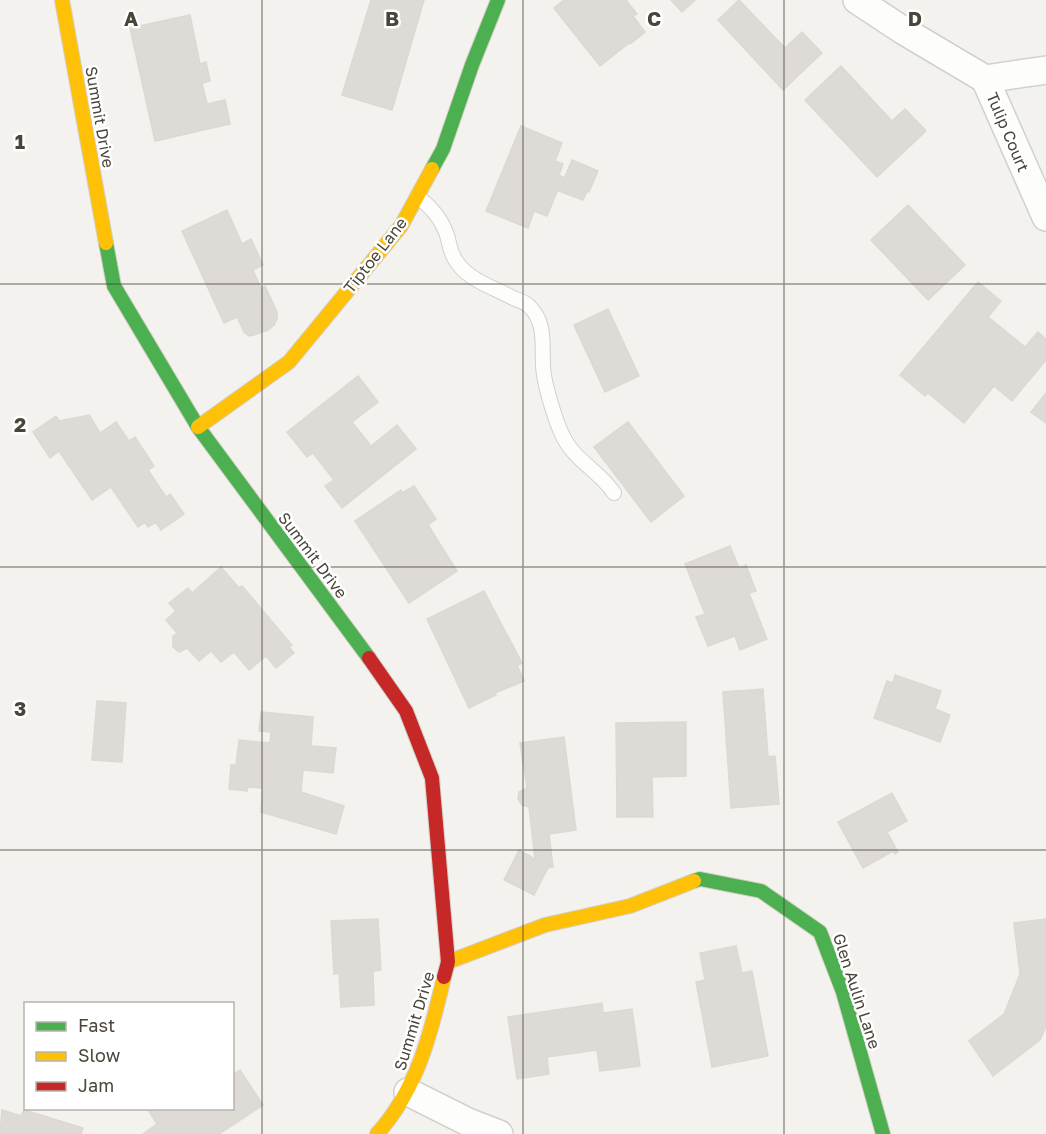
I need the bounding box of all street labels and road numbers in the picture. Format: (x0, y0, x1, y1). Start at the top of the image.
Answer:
street label: Summit Drive (81, 65, 119, 169)
street label: Tulip Court (982, 89, 1034, 175)
street label: Tiptoe Lane (339, 213, 411, 297)
street label: Summit Drive (274, 508, 352, 602)
street label: Glen Aulin Lane (829, 931, 885, 1051)
street label: Summit Drive (389, 969, 439, 1073)

